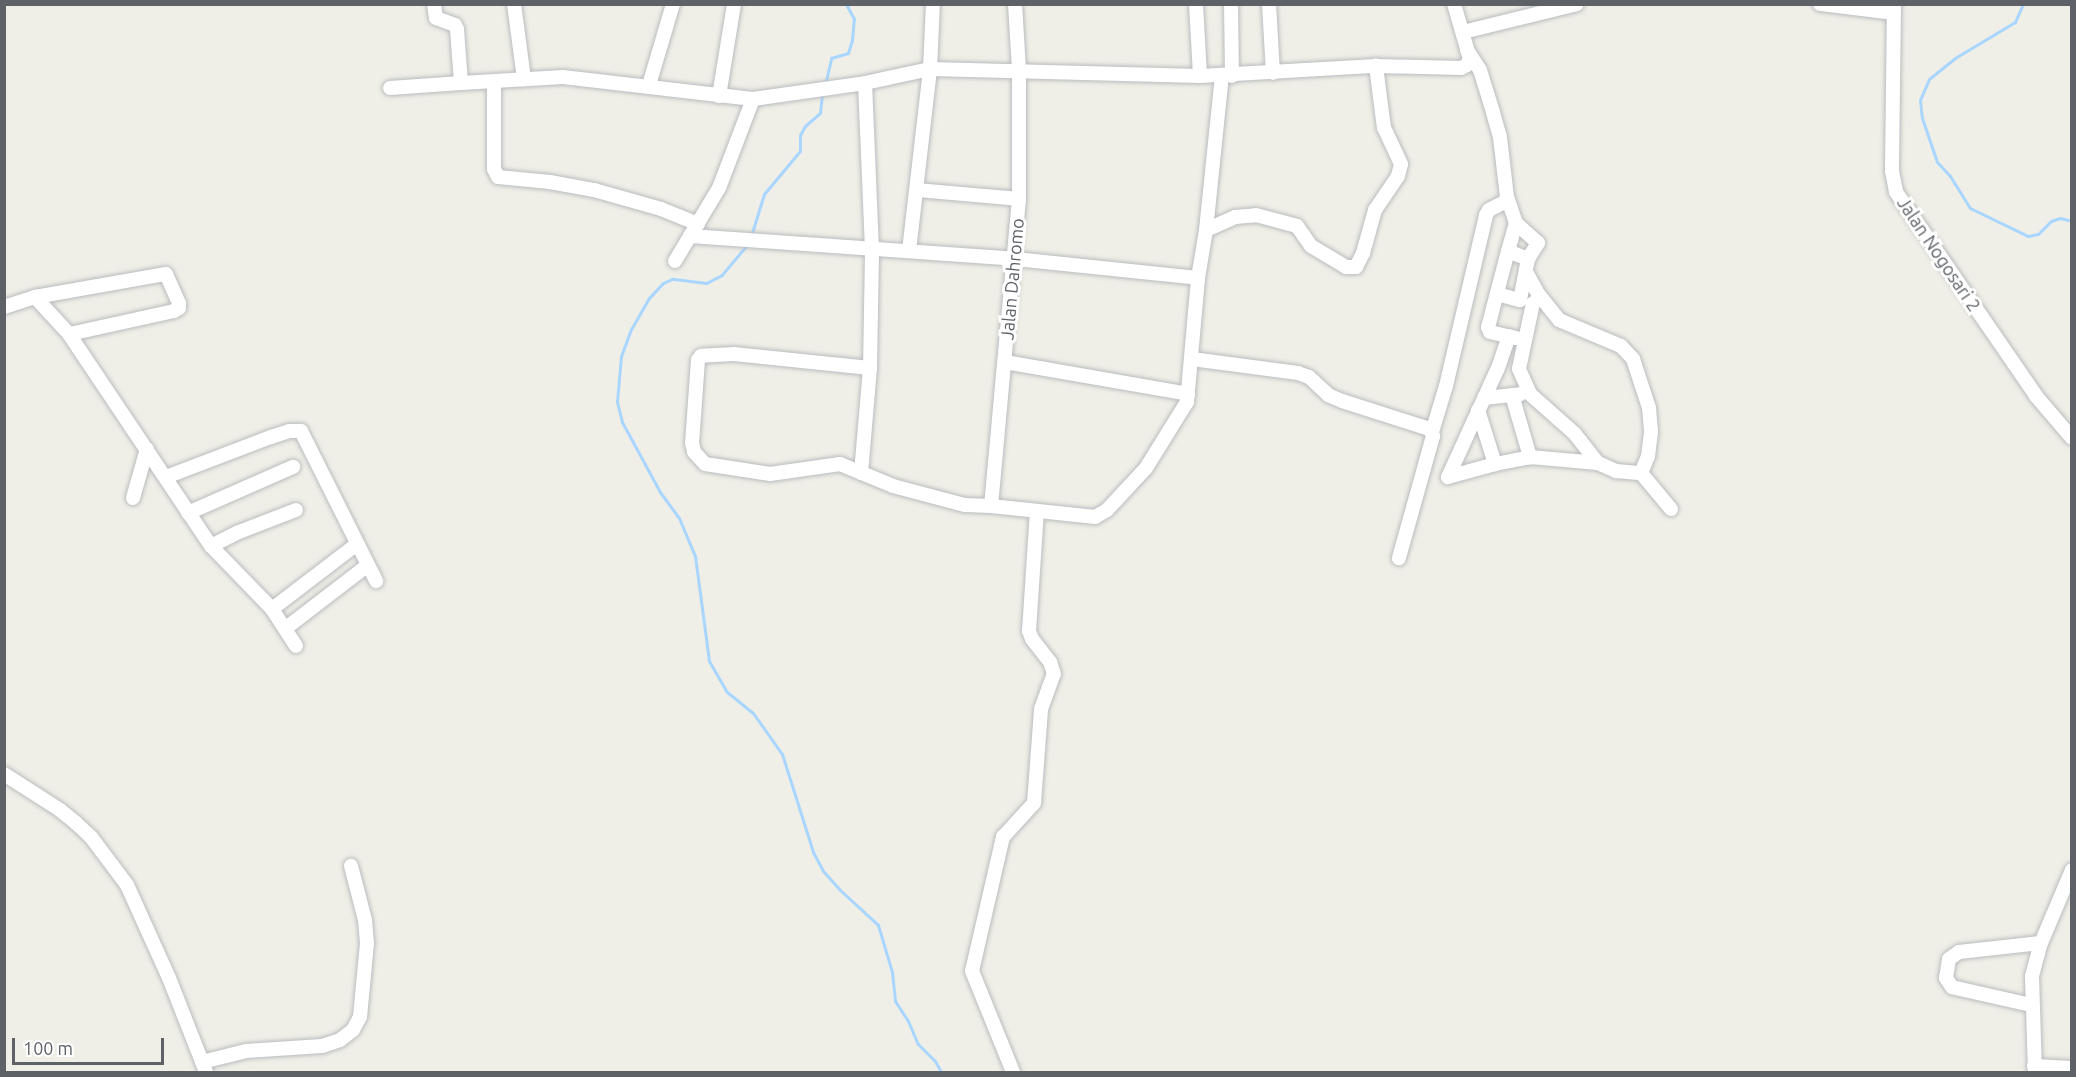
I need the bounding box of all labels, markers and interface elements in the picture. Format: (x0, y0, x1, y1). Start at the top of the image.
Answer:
street label: Jalan Nogosari 2 (1893, 193, 1985, 315)
street label: Jalan Dahromo (996, 217, 1028, 341)
scale bar (15, 1026, 166, 1064)
text: 100 m (23, 1038, 73, 1058)

